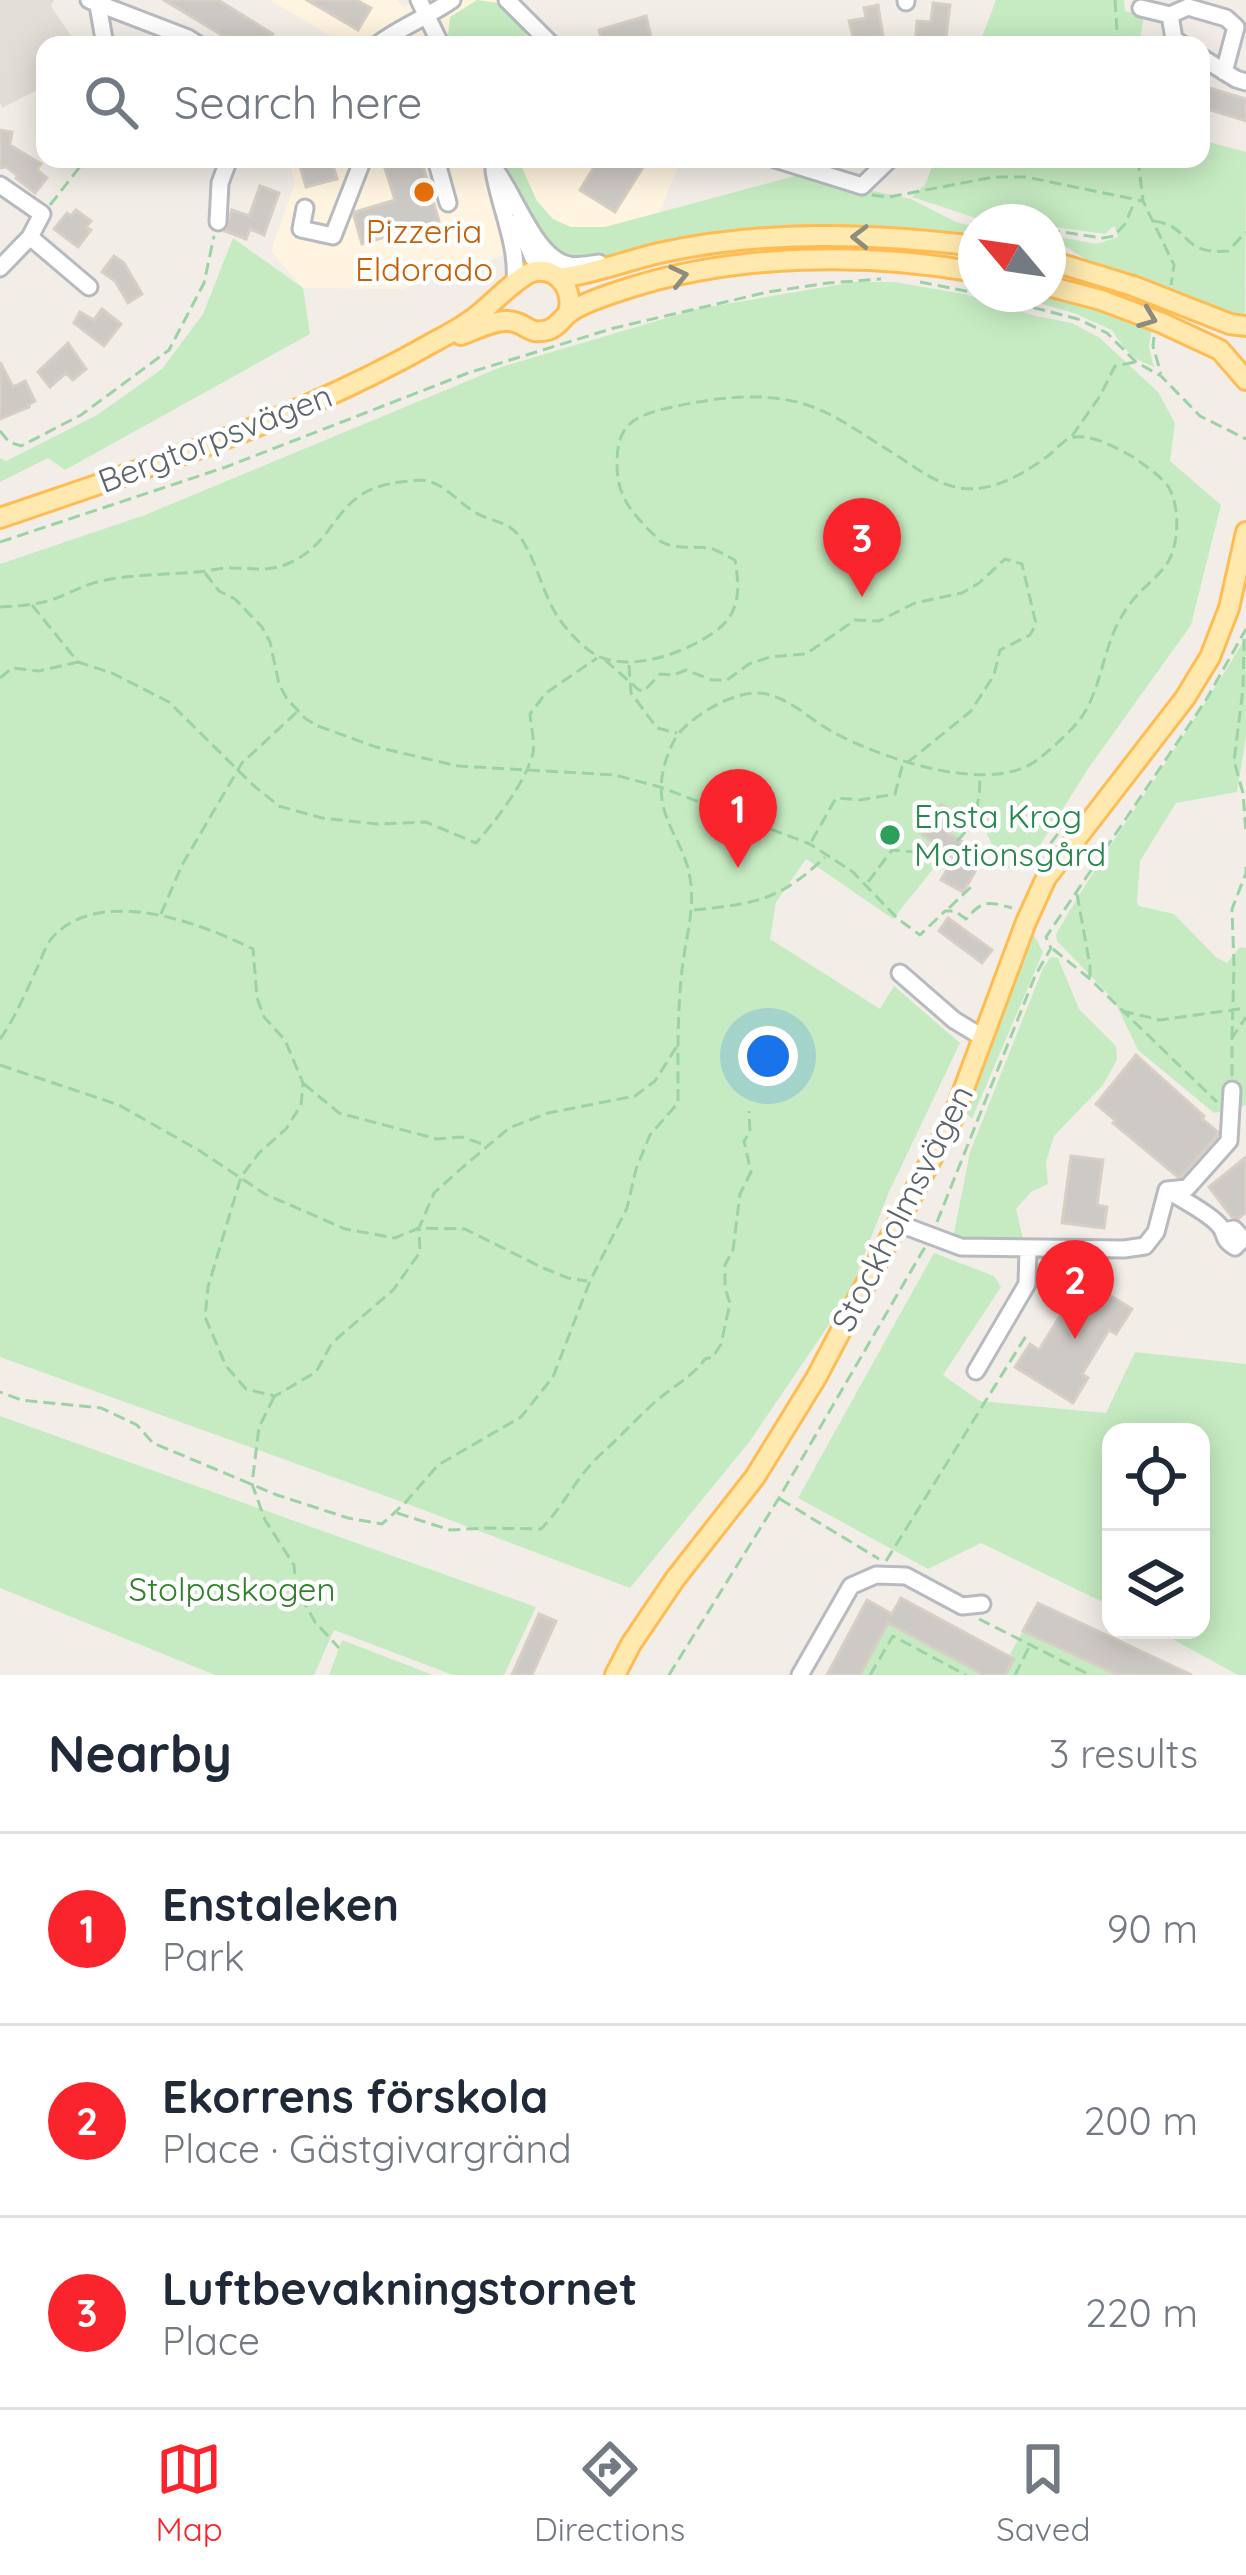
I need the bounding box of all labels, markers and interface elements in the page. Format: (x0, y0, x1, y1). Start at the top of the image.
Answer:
search box (36, 36, 1210, 168)
icon: search (78, 69, 144, 135)
text: Search here (174, 74, 422, 130)
marker: Pizzeria Eldorado (411, 179, 437, 205)
north arrow (958, 204, 1066, 312)
place label: Pizzeria Eldorado (355, 210, 493, 289)
one-way arrow (850, 224, 868, 250)
one-way arrow (669, 265, 689, 290)
one-way arrow (1137, 304, 1158, 329)
street label: Bergtorpsvägen (92, 374, 338, 501)
pin: 3 (823, 498, 901, 597)
pin: 1 (699, 769, 777, 868)
place label: Ensta Krog Motionsgård (914, 795, 1106, 874)
marker: Ensta Krog Motionsgård (877, 822, 903, 848)
your location (738, 1026, 798, 1086)
street label: Stockholmsvägen (822, 1078, 981, 1338)
pin: 2 (1036, 1240, 1114, 1339)
map controls (1102, 1423, 1210, 1639)
button: locate (1102, 1423, 1210, 1531)
button: layers (1102, 1531, 1210, 1639)
park label: Stolpaskogen (128, 1568, 336, 1609)
text: Nearby (48, 1721, 232, 1785)
text: 3 results (1049, 1729, 1198, 1778)
text: Enstaleken (162, 1876, 399, 1932)
text: 1 (79, 1904, 95, 1953)
text: 90 m (1107, 1904, 1198, 1953)
text: Park (162, 1932, 245, 1981)
text: Ekorrens förskola (162, 2068, 548, 2124)
text: 2 (76, 2096, 98, 2145)
text: 200 m (1084, 2096, 1198, 2145)
text: Place · Gästgivargränd (162, 2124, 572, 2173)
text: Luftbevakningstornet (162, 2260, 637, 2316)
text: 3 (77, 2288, 97, 2337)
text: 220 m (1085, 2288, 1198, 2337)
text: Place (162, 2316, 260, 2365)
tab: Map (156, 2436, 223, 2549)
tab: Directions (534, 2436, 685, 2549)
tab: Saved (996, 2436, 1090, 2549)

